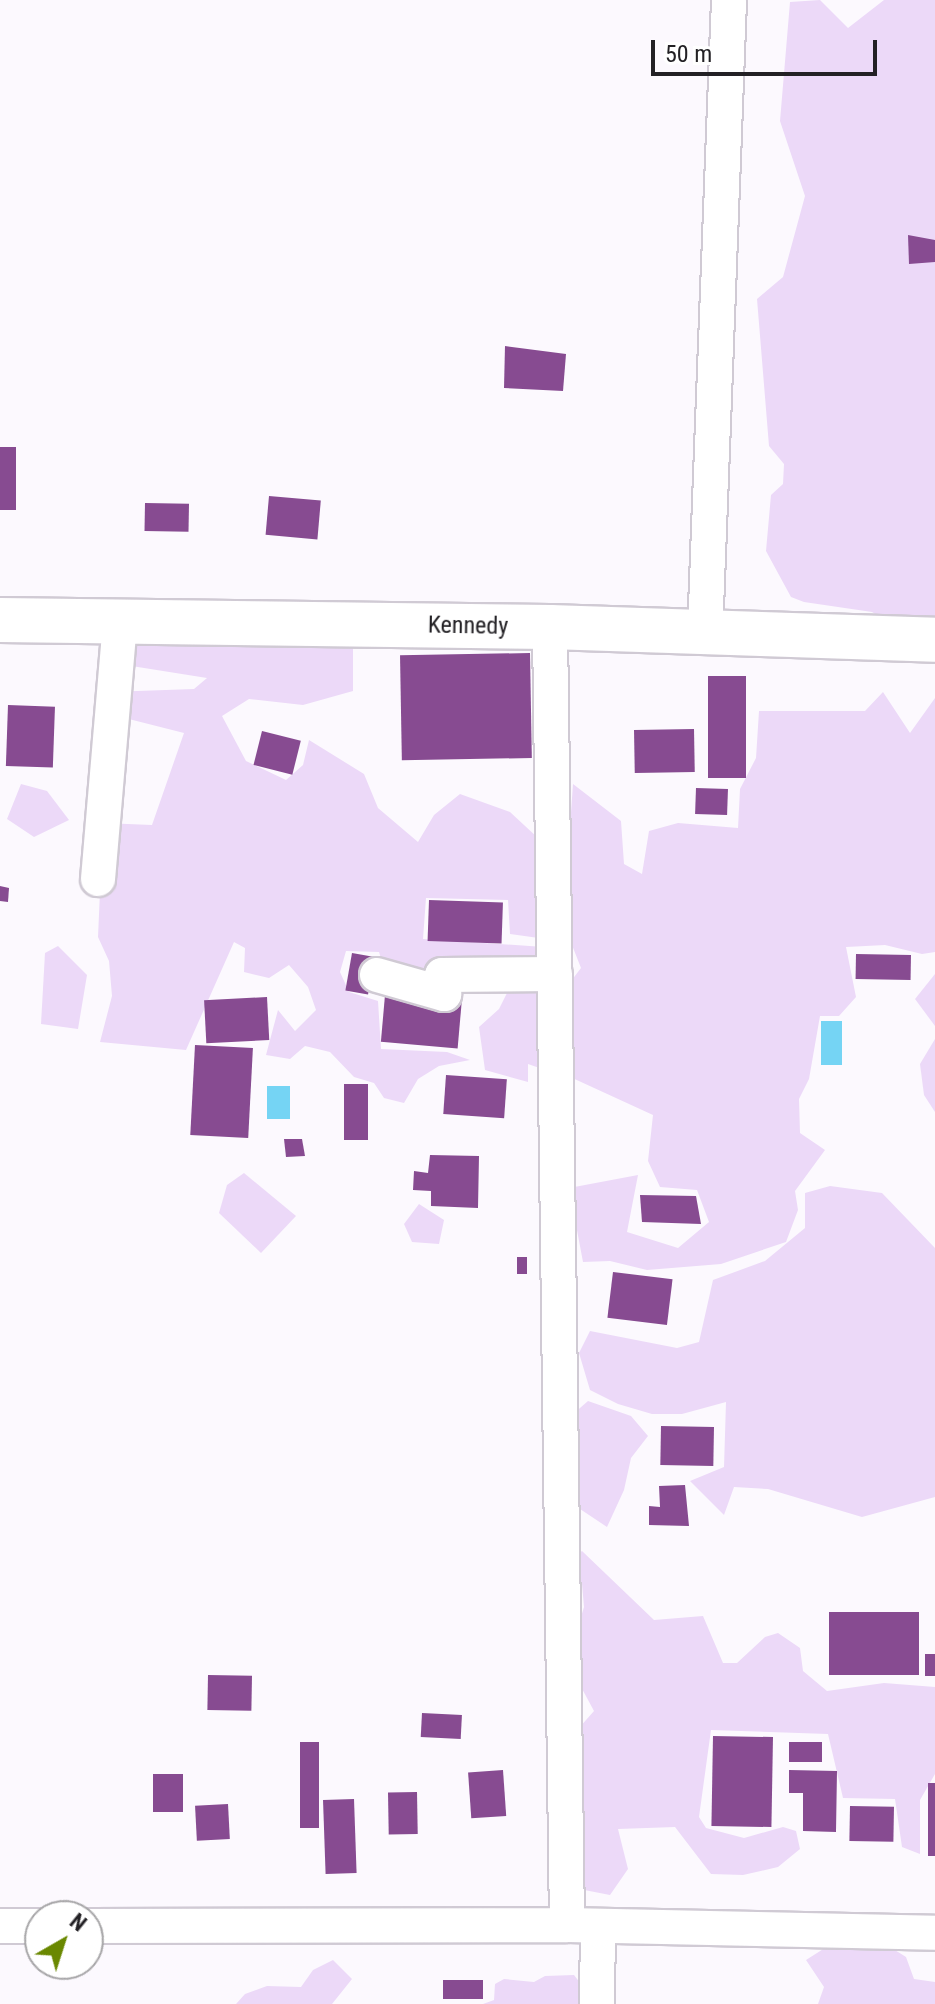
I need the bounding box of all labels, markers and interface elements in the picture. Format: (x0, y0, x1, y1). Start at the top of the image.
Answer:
scale bar (655, 24, 881, 74)
text: 50 m (665, 40, 712, 68)
street label: Kennedy (428, 611, 508, 641)
north arrow (24, 1900, 104, 1980)
text: N (65, 1909, 91, 1936)

